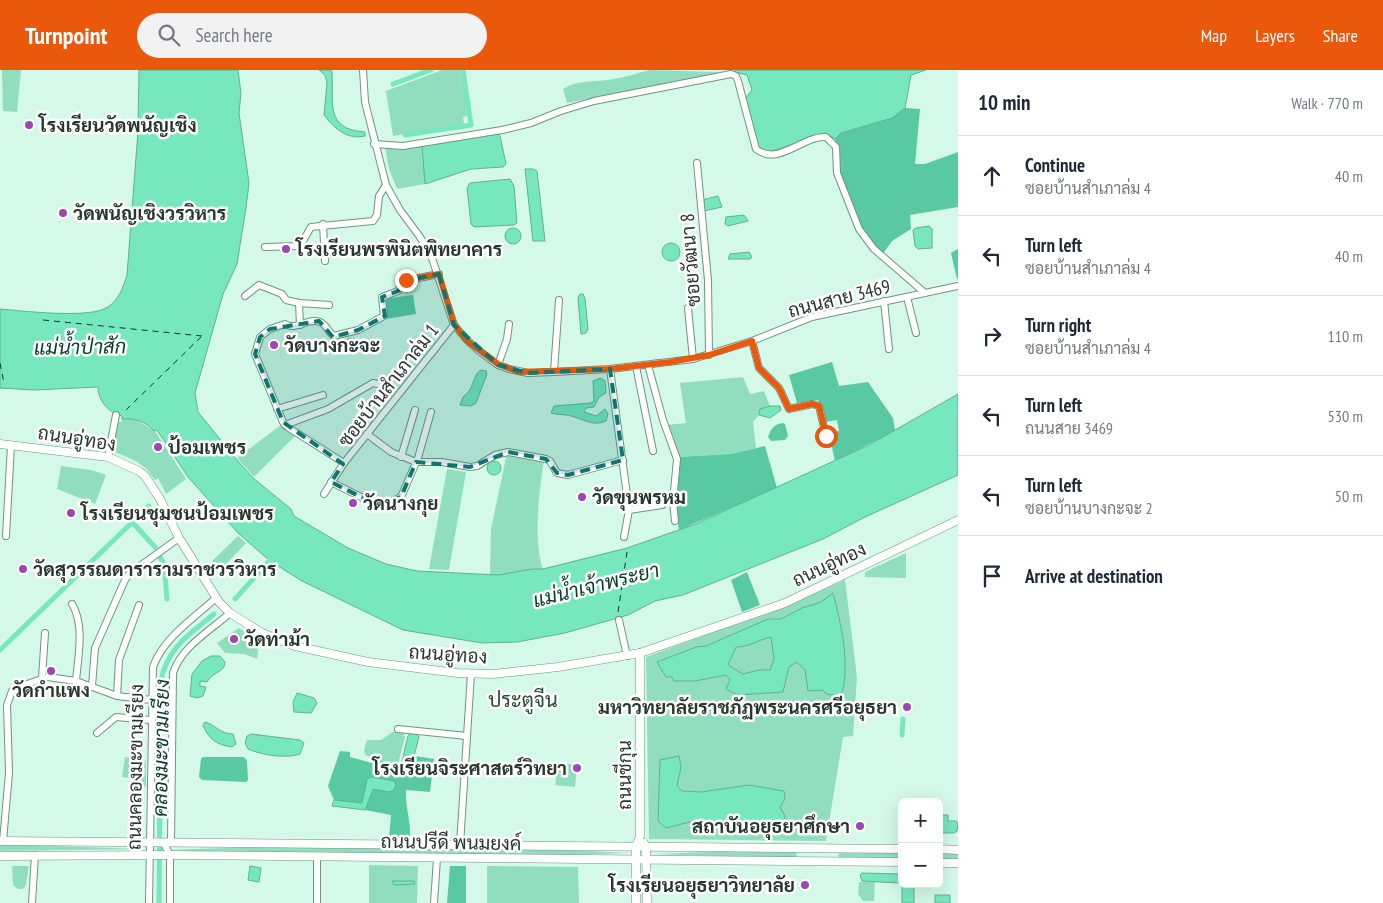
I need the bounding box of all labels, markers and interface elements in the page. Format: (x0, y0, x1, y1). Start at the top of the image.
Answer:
search box (137, 13, 487, 58)
text: Turnpoint (25, 20, 107, 51)
icon: search (155, 21, 183, 49)
text: Search here (195, 23, 273, 47)
text: Map (1201, 24, 1227, 47)
text: Layers (1255, 24, 1295, 47)
text: Share (1323, 24, 1358, 47)
text: 10 min (978, 89, 1030, 116)
text: Walk · 770 m (1291, 93, 1363, 113)
place label: โรงเรียนวัดพนัญเชิง (38, 113, 197, 137)
marker: โรงเรียนวัดพนัญเชิง (23, 119, 35, 131)
text: Continue (1025, 153, 1085, 177)
icon: ahead (978, 162, 1006, 190)
text: 40 m (1335, 166, 1363, 186)
text: ซอยบ้านสำเภาล่ม 4 (1025, 178, 1151, 198)
place label: วัดพนัญเชิงวรวิหาร (73, 201, 226, 225)
marker: วัดพนัญเชิงวรวิหาร (57, 207, 69, 219)
street label: ซอยวัฒนา 8 (675, 213, 705, 307)
text: Turn left (1025, 233, 1082, 257)
place label: โรงเรียนพรพินิตพิทยาคาร (295, 237, 502, 261)
icon: left (978, 242, 1006, 270)
marker: โรงเรียนพรพินิตพิทยาคาร (280, 243, 292, 255)
text: 40 m (1335, 246, 1363, 266)
text: ซอยบ้านสำเภาล่ม 4 (1025, 258, 1151, 278)
route end (395, 269, 418, 292)
street label: ถนนสาย 3469 (785, 274, 893, 322)
text: Turn right (1025, 313, 1091, 337)
street label: ซอยบ้านสำเภาล่ม 1 (332, 319, 444, 451)
icon: right (978, 322, 1006, 350)
text: 110 m (1328, 326, 1363, 346)
water label: แม่น้ำป่าสัก (34, 328, 126, 361)
place label: วัดบางกะจะ (284, 333, 380, 357)
text: ซอยบ้านสำเภาล่ม 4 (1025, 338, 1151, 358)
marker: วัดบางกะจะ (268, 339, 280, 351)
text: Turn left (1025, 393, 1082, 417)
icon: left (978, 402, 1006, 430)
text: 530 m (1328, 406, 1363, 426)
text: ถนนสาย 3469 (1025, 418, 1113, 438)
street label: ถนนอู่ทอง (36, 420, 118, 458)
route start (815, 425, 838, 448)
place label: ป้อมเพชร (168, 435, 246, 459)
marker: ป้อมเพชร (152, 441, 164, 453)
text: Turn left (1025, 473, 1082, 497)
icon: left (978, 482, 1006, 510)
place label: วัดขุนพรหม (592, 485, 686, 512)
text: 50 m (1335, 486, 1363, 506)
place label: วัดนางกุย (363, 491, 439, 518)
marker: วัดขุนพรหม (576, 491, 588, 503)
marker: วัดนางกุย (347, 497, 359, 509)
text: ซอยบ้านบางกะจะ 2 (1025, 498, 1153, 518)
place label: โรงเรียนชุมชนป้อมเพชร (80, 501, 274, 528)
marker: โรงเรียนชุมชนป้อมเพชร (65, 507, 77, 519)
street label: ถนนอู่ทอง (788, 537, 871, 593)
water label: แม่น้ำเจ้าพระยา (529, 552, 662, 613)
place label: วัดสุวรรณดารารามราชวรวิหาร (33, 557, 276, 584)
icon: arrive (978, 562, 1006, 590)
marker: วัดสุวรรณดารารามราชวรวิหาร (17, 563, 29, 575)
text: Arrive at destination (1025, 564, 1163, 588)
place label: วัดท่าม้า (244, 627, 310, 651)
marker: วัดท่าม้า (228, 633, 240, 645)
street label: ถนนอู่ทอง (408, 639, 488, 671)
marker: วัดกำแพง (45, 665, 57, 677)
place label: วัดกำแพง (12, 678, 90, 702)
water label: คลองมะขามเรียง (147, 679, 175, 817)
street label: ถนนคลองมะขามเรียง (122, 684, 148, 850)
district label: ประตูจีน (488, 687, 558, 715)
place label: มหาวิทยาลัยราชภัฏพระนครศรีอยุธยา (598, 695, 897, 722)
marker: มหาวิทยาลัยราชภัฏพระนครศรีอยุธยา (901, 701, 913, 713)
street label: ถนนชีกุน (612, 740, 637, 810)
place label: โรงเรียนจิระศาสตร์วิทยา (371, 756, 567, 780)
marker: โรงเรียนจิระศาสตร์วิทยา (571, 762, 583, 774)
map controls (898, 798, 943, 888)
button: + (898, 798, 943, 843)
place label: สถาบันอยุธยาศึกษา (692, 814, 850, 841)
marker: สถาบันอยุธยาศึกษา (854, 820, 866, 832)
street label: ถนนปรีดี พนมยงค์ (381, 829, 521, 855)
button: − (898, 843, 943, 888)
place label: โรงเรียนอยุธยาวิทยาลัย (607, 873, 795, 900)
marker: โรงเรียนอยุธยาวิทยาลัย (799, 879, 811, 891)

